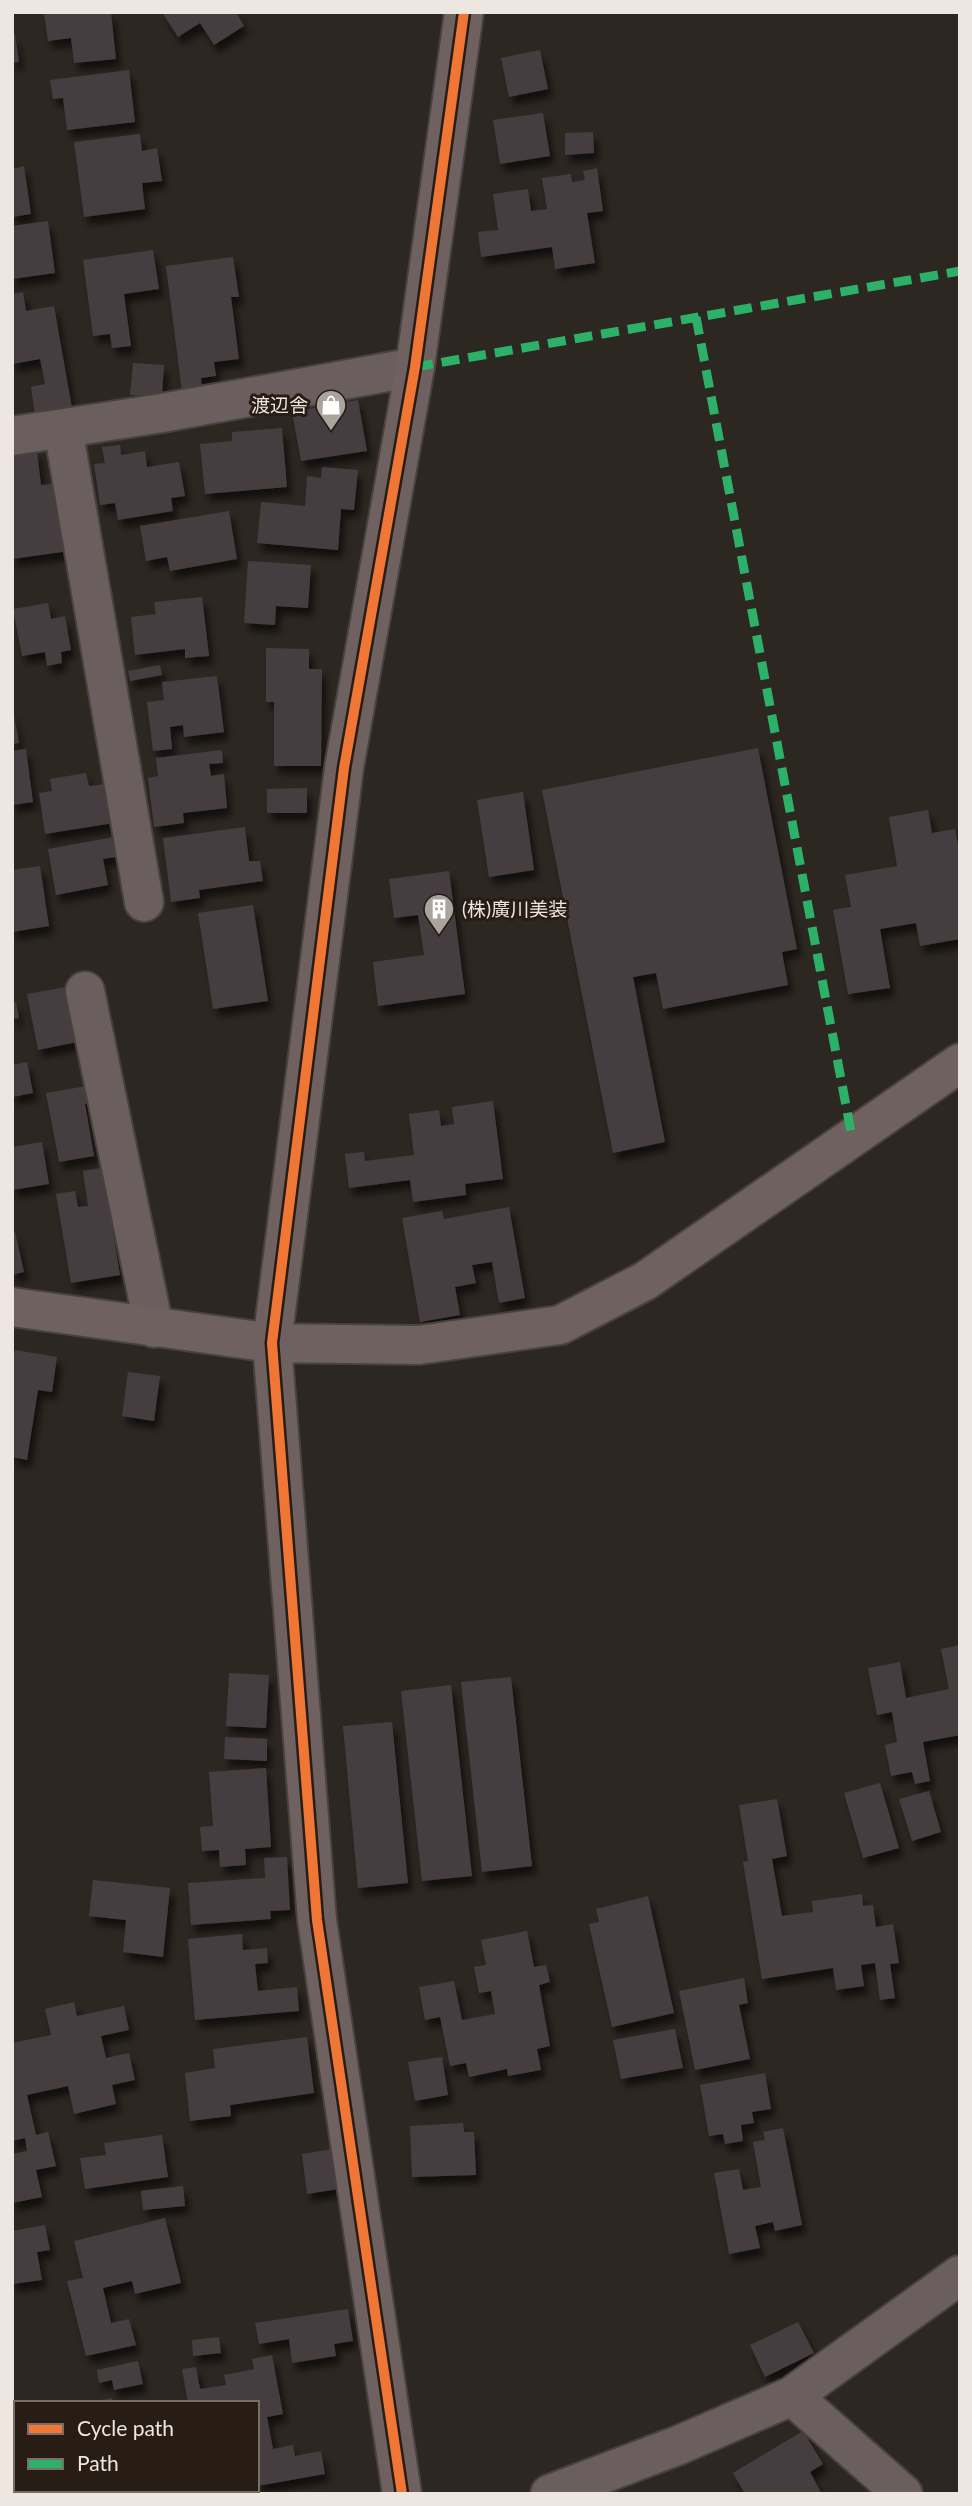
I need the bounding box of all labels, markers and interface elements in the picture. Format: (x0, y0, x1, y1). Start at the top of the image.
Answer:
shop icon: 渡辺舎 (314, 388, 348, 432)
place label: 渡辺舎 (251, 393, 308, 416)
building icon: (株)廣川美装 (422, 892, 456, 936)
place label: (株)廣川美装 (462, 897, 567, 920)
legend (14, 2401, 259, 2492)
text: Cycle path (77, 2415, 174, 2440)
text: Path (77, 2450, 119, 2475)

